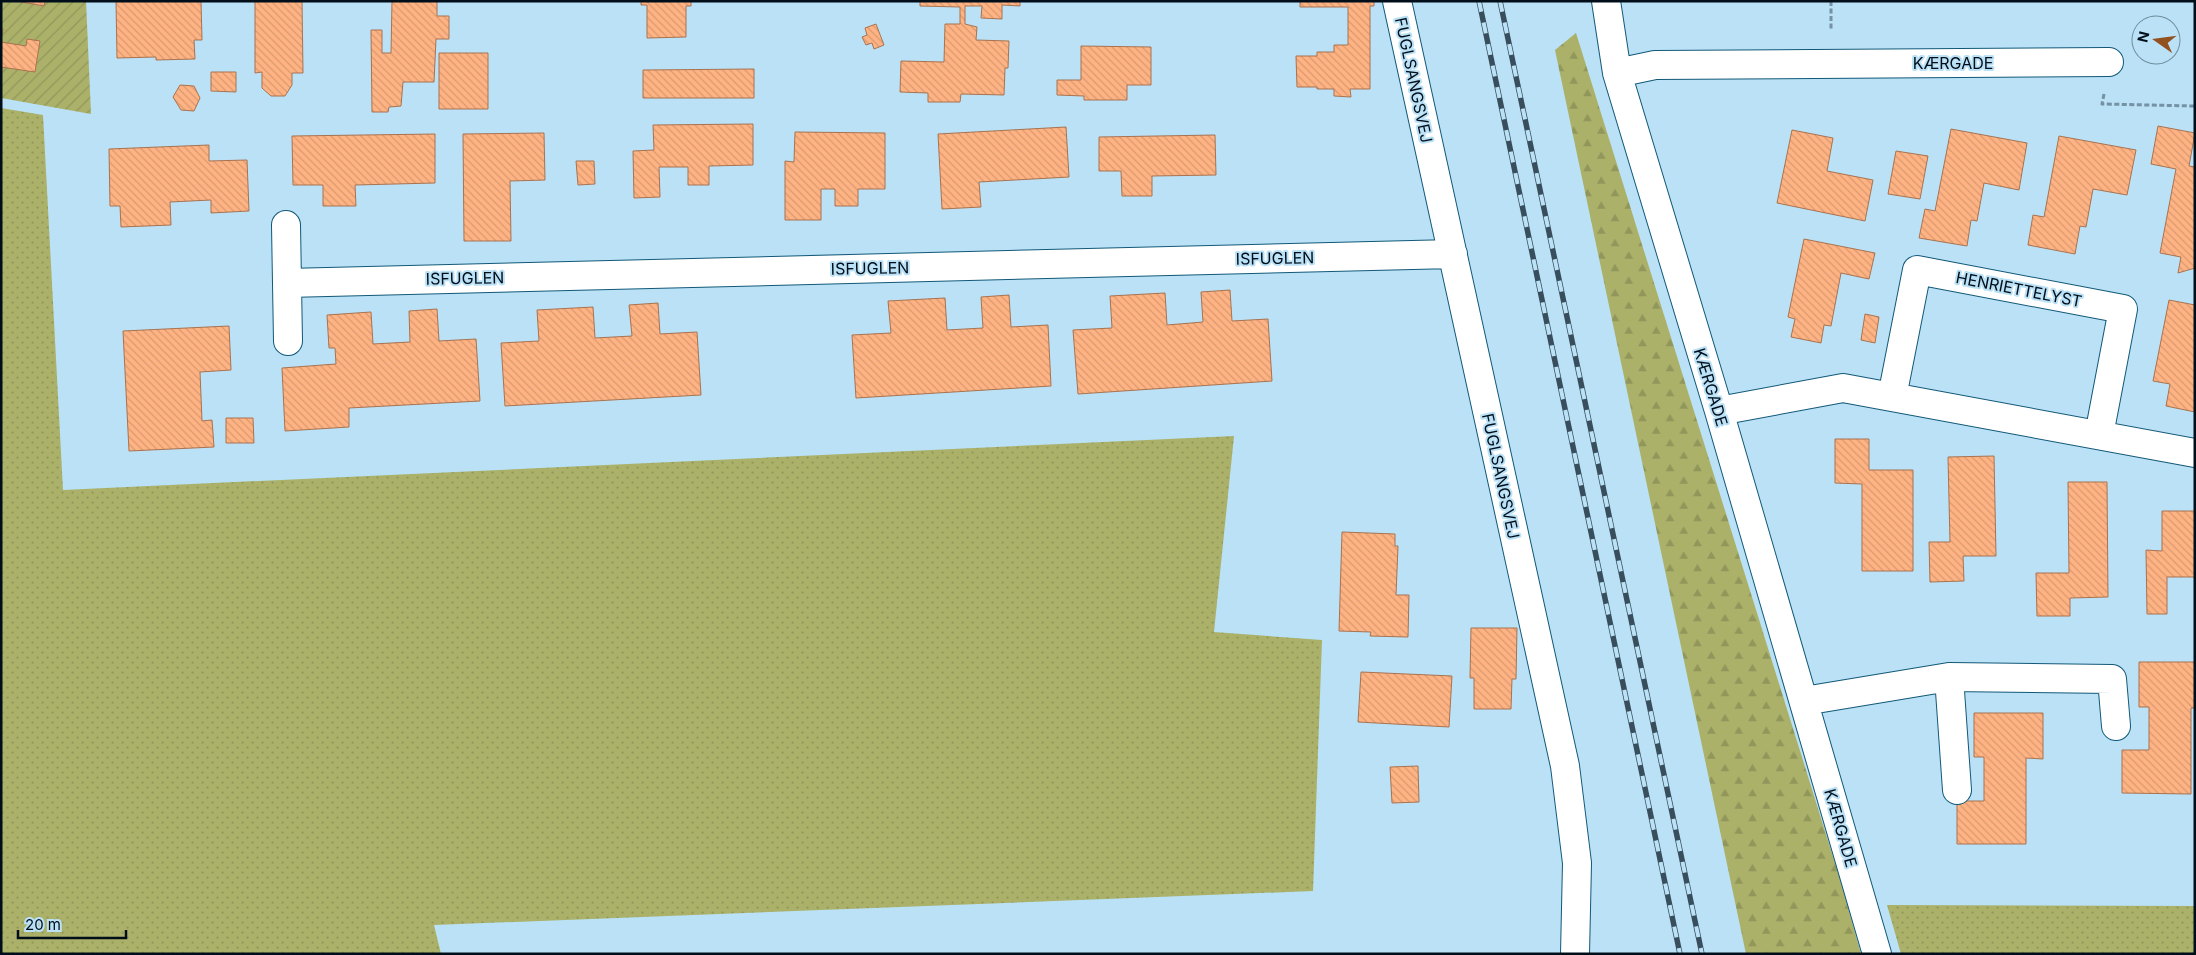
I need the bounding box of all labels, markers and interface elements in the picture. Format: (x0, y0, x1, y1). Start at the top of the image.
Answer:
street label: FUGLSANGSVEJ (1391, 15, 1437, 145)
north arrow (2131, 15, 2181, 65)
text: N (2133, 30, 2152, 44)
street label: KÆRGADE (1913, 53, 1993, 73)
street label: ISFUGLEN (1236, 247, 1314, 269)
street label: ISFUGLEN (831, 257, 909, 279)
street label: ISFUGLEN (426, 267, 504, 289)
street label: HENRIETTELYST (1954, 267, 2084, 311)
street label: KÆRGADE (1690, 345, 1732, 429)
street label: FUGLSANGSVEJ (1478, 411, 1524, 541)
street label: KÆRGADE (1820, 786, 1862, 870)
scale bar (18, 908, 125, 940)
text: 20 m (25, 915, 61, 934)

